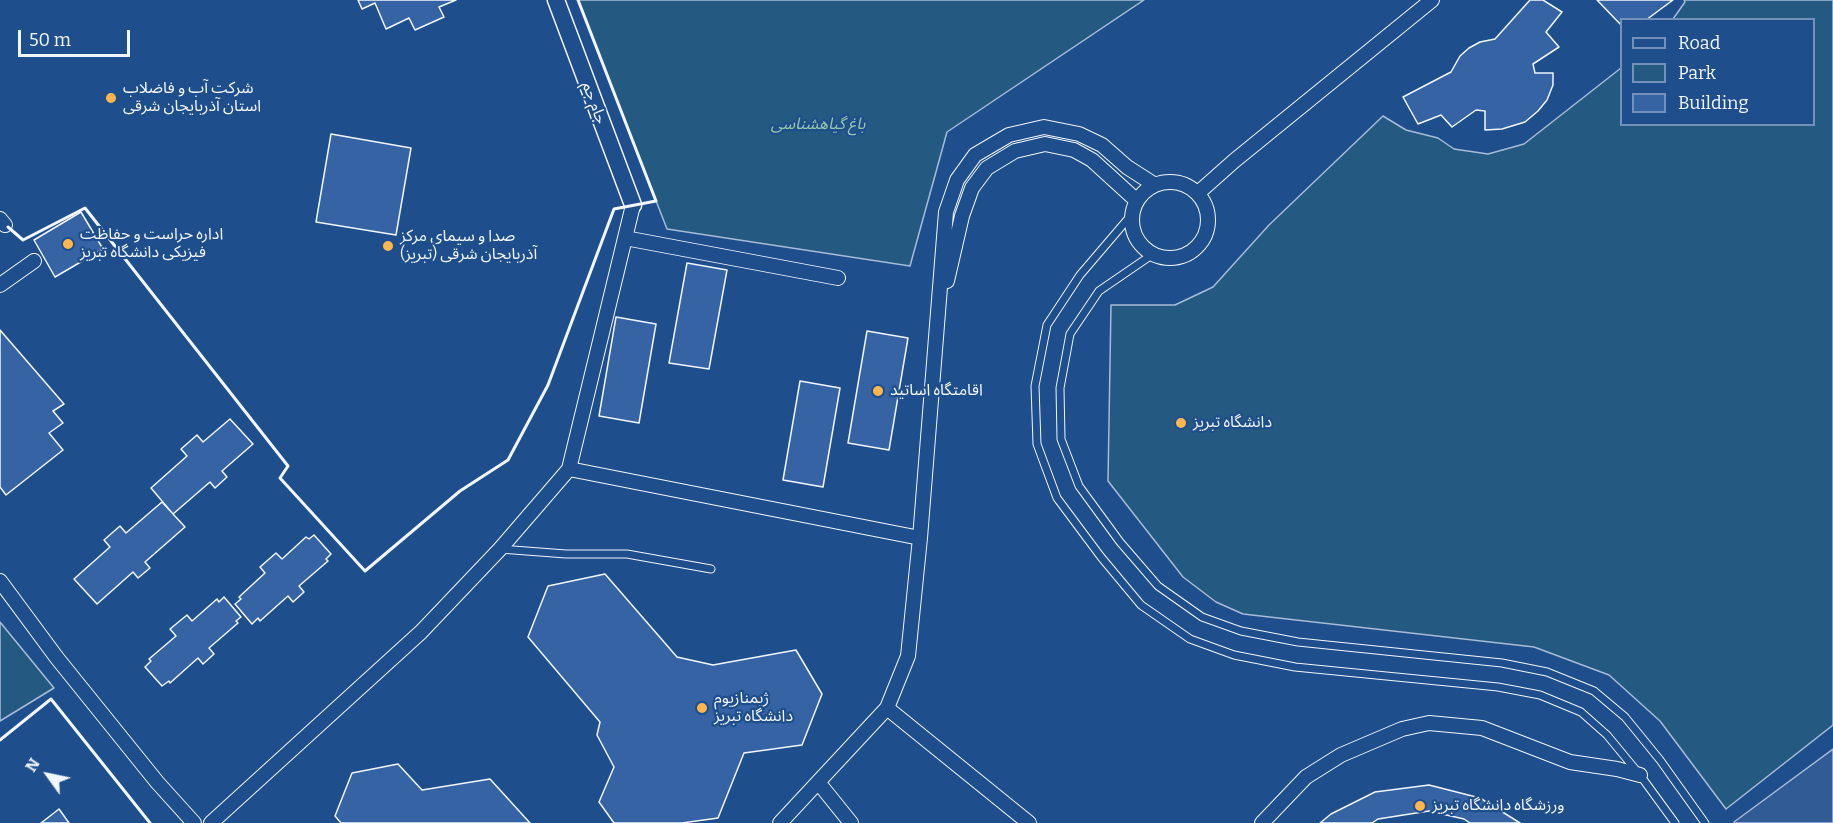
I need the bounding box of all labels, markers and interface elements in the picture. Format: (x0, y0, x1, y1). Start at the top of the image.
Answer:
scale bar (21, 18, 134, 56)
legend (1620, 18, 1815, 126)
text: 50 m (29, 29, 71, 51)
text: Road (1678, 32, 1720, 54)
text: Park (1678, 62, 1716, 84)
place label: شرکت آب و فاضلاب استان آذربایجان شرقی (123, 79, 261, 117)
street label: جام جم (578, 79, 610, 127)
marker: شرکت آب و فاضلاب استان آذربایجان شرقی (104, 91, 118, 105)
text: Building (1678, 92, 1749, 114)
park label: باغ گیاهشناسی (771, 115, 865, 135)
place label: اداره حراست و حفاظت فیزیکی دانشگاه تبریز (80, 225, 223, 263)
place label: صدا و سیمای مرکز آذربایجان شرقی (تبریز) (400, 227, 537, 265)
marker: اداره حراست و حفاظت فیزیکی دانشگاه تبریز (61, 237, 75, 251)
marker: صدا و سیمای مرکز آذربایجان شرقی (تبریز) (381, 239, 395, 253)
place label: اقامتگاه اساتید (890, 381, 983, 401)
marker: اقامتگاه اساتید (871, 384, 885, 398)
place label: دانشگاه تبریز (1193, 413, 1272, 433)
marker: دانشگاه تبریز (1174, 416, 1188, 430)
place label: ژیمنازیوم دانشگاه تبریز (714, 689, 793, 727)
marker: ژیمنازیوم دانشگاه تبریز (695, 701, 709, 715)
north arrow (18, 745, 78, 805)
text: N (21, 755, 44, 775)
place label: ورزشگاه دانشگاه تبریز (1432, 796, 1564, 816)
marker: ورزشگاه دانشگاه تبریز (1413, 799, 1427, 813)

